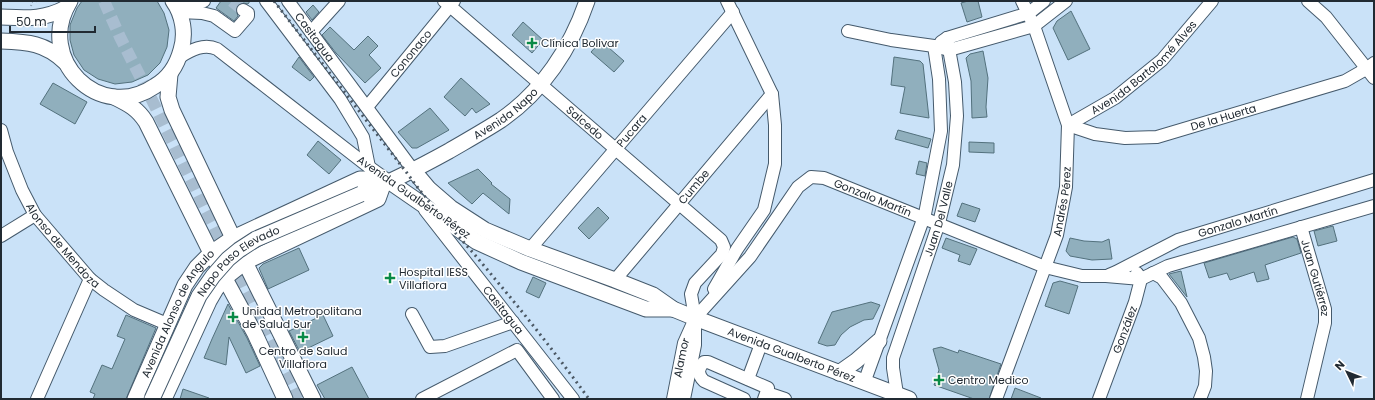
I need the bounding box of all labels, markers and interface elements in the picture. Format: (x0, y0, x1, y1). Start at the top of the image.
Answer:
scale bar (10, 8, 95, 34)
street label: Casitagua (291, 9, 338, 65)
text: 50 m (16, 13, 47, 30)
street label: Avenida Bartolomé Alves (1088, 17, 1201, 118)
street label: Cononaco (386, 26, 435, 81)
place label: Clínica Bolivar (541, 35, 619, 51)
marker: Clínica Bolivar (526, 37, 538, 49)
street label: Avenida Napo (470, 84, 542, 143)
street label: De la Huerta (1189, 100, 1258, 135)
street label: Salcedo (563, 102, 607, 143)
street label: Pucara (613, 110, 650, 151)
street label: Avenida Gualberto Pérez (354, 152, 474, 242)
street label: Cumbe (674, 166, 713, 208)
street label: Andrés Pérez (1049, 166, 1075, 238)
street label: Gonzalo Martín (831, 175, 914, 220)
street label: Juan Del Valle (920, 179, 957, 259)
street label: Alonso de Mendoza (22, 200, 103, 292)
street label: Gonzalo Martín (1196, 202, 1280, 241)
street label: Napo Paso Elevado (193, 222, 282, 300)
street label: Juan Gutiérrez (1297, 237, 1333, 316)
street label: Avenida Alonso de Angulo (137, 246, 218, 380)
place label: Hospital IESS Villaflora (399, 264, 468, 293)
marker: Hospital IESS Villaflora (384, 272, 396, 284)
street label: Casitagua (479, 282, 527, 338)
place label: Unidad Metropolitana de Salud Sur (242, 303, 362, 332)
street label: González (1109, 304, 1141, 356)
marker: Unidad Metropolitana de Salud Sur (227, 311, 239, 323)
street label: Avenida Gualberto Pérez (725, 323, 858, 386)
marker: Centro de Salud Villaflora (297, 331, 309, 343)
street label: Alamor (669, 335, 693, 379)
place label: Centro de Salud Villaflora (259, 343, 347, 372)
north arrow (1327, 352, 1367, 392)
text: N (1331, 357, 1348, 374)
place label: Centro Medico (948, 372, 1029, 388)
marker: Centro Medico (933, 374, 945, 386)

